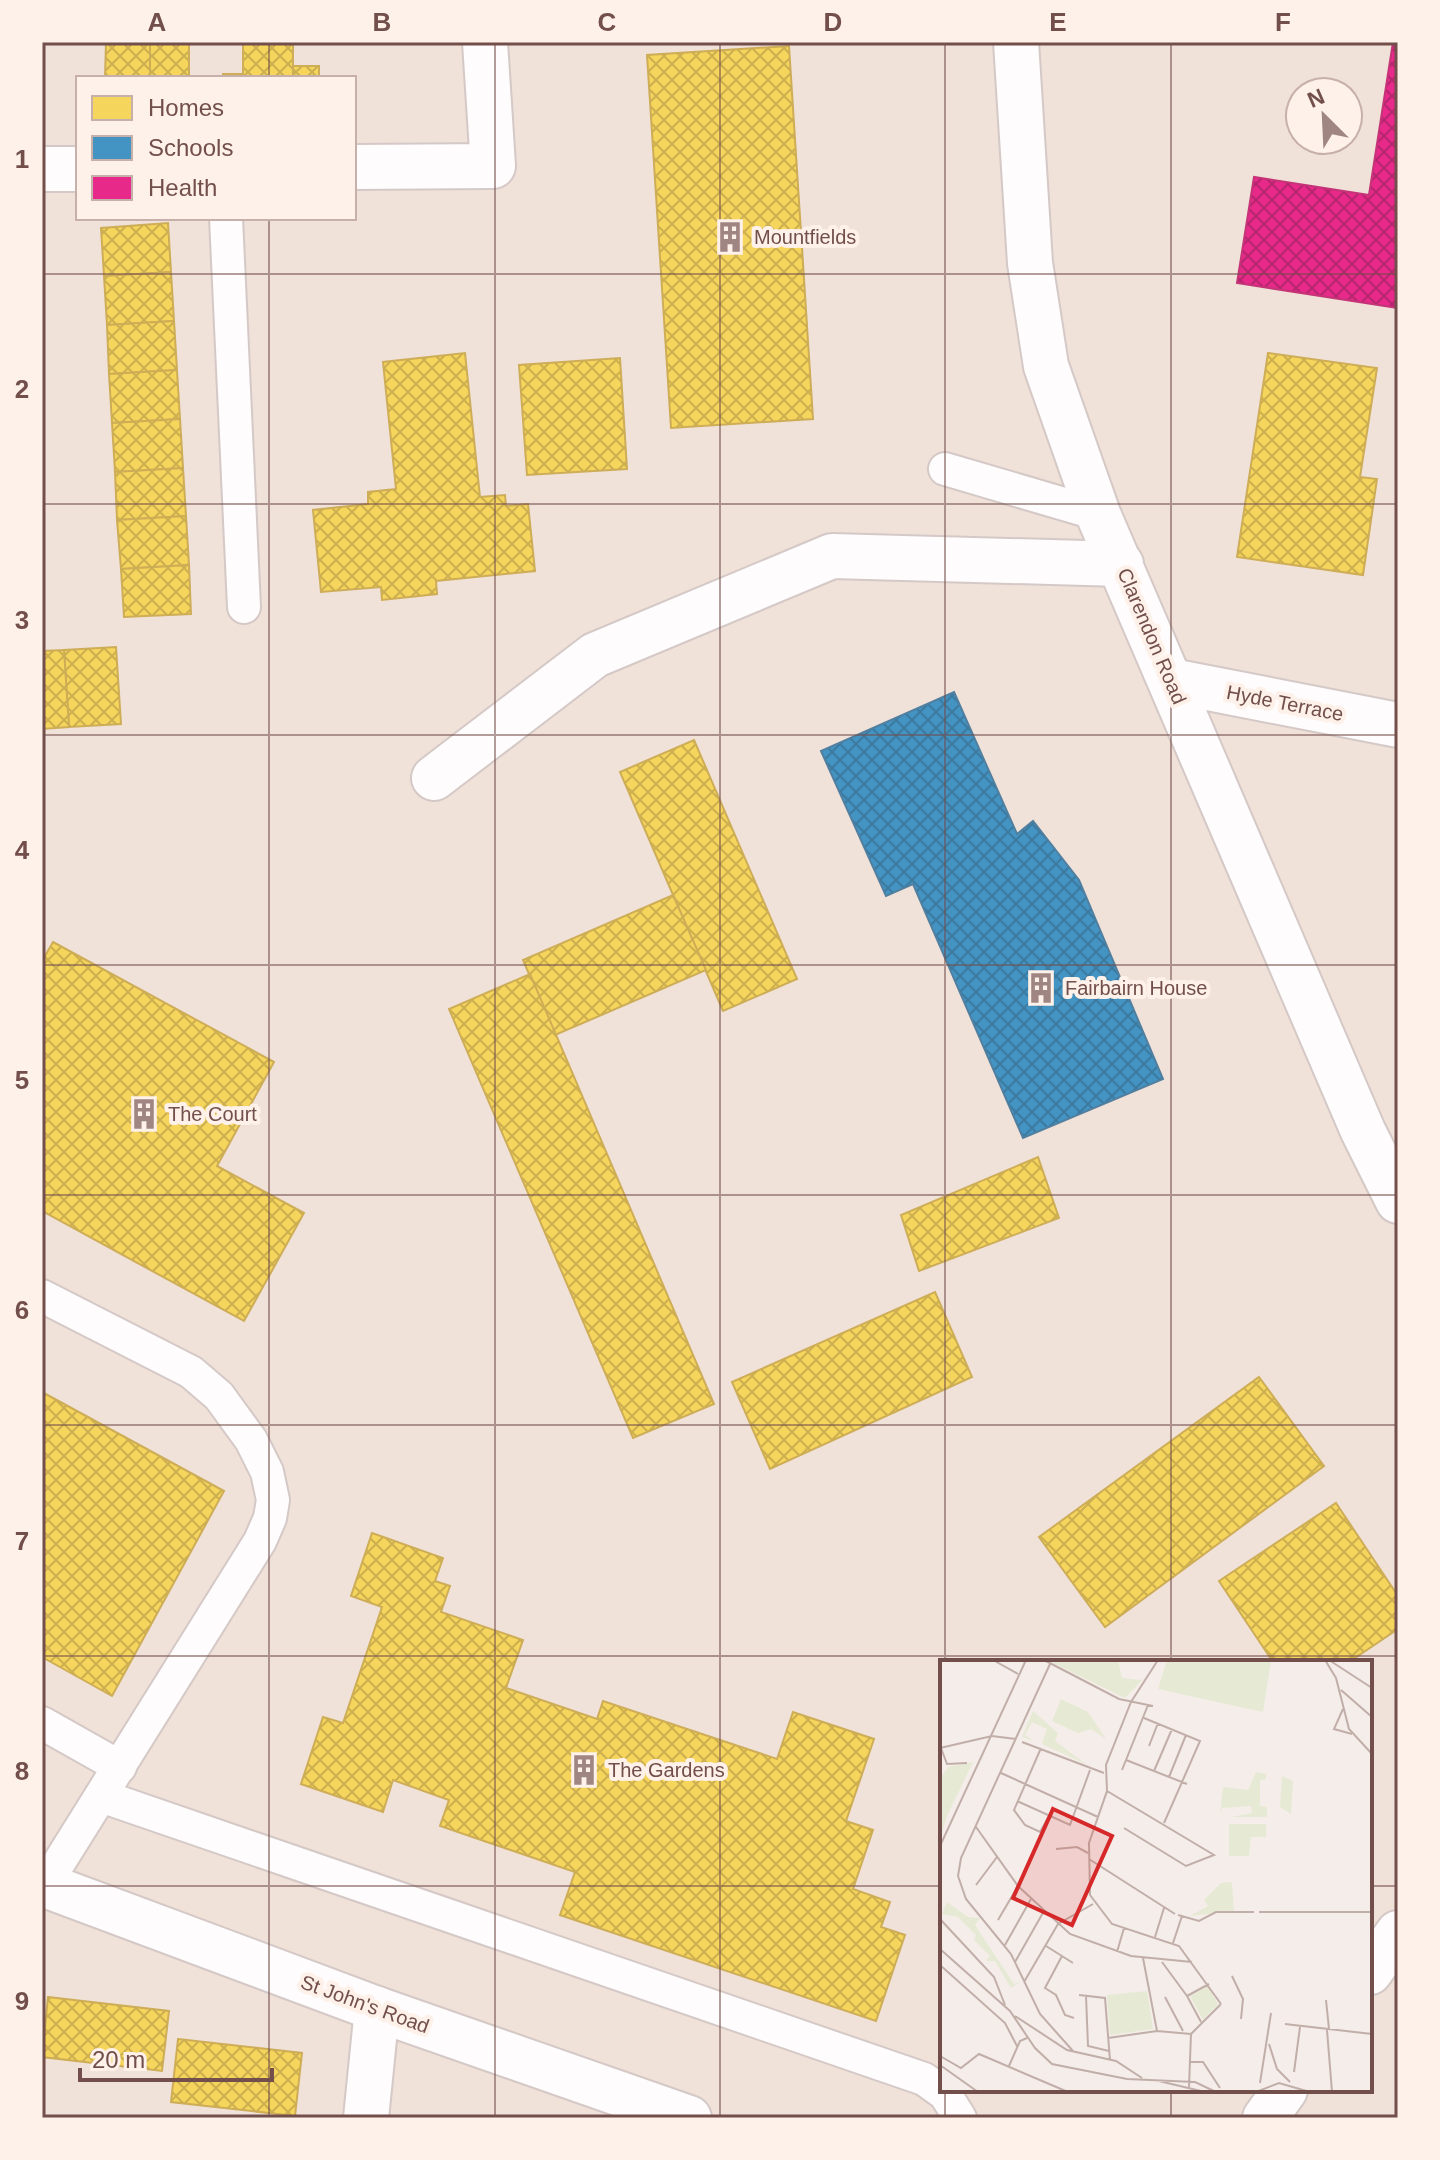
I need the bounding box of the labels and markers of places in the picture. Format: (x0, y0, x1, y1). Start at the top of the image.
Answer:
building icon: Mountfields (713, 220, 747, 254)
place label: Mountfields (754, 226, 856, 248)
building icon: Fairbairn House (1024, 971, 1058, 1005)
place label: Fairbairn House (1065, 977, 1207, 999)
building icon: The Court (127, 1097, 161, 1131)
place label: The Court (168, 1103, 257, 1125)
building icon: The Gardens (567, 1753, 601, 1787)
place label: The Gardens (608, 1759, 725, 1781)

